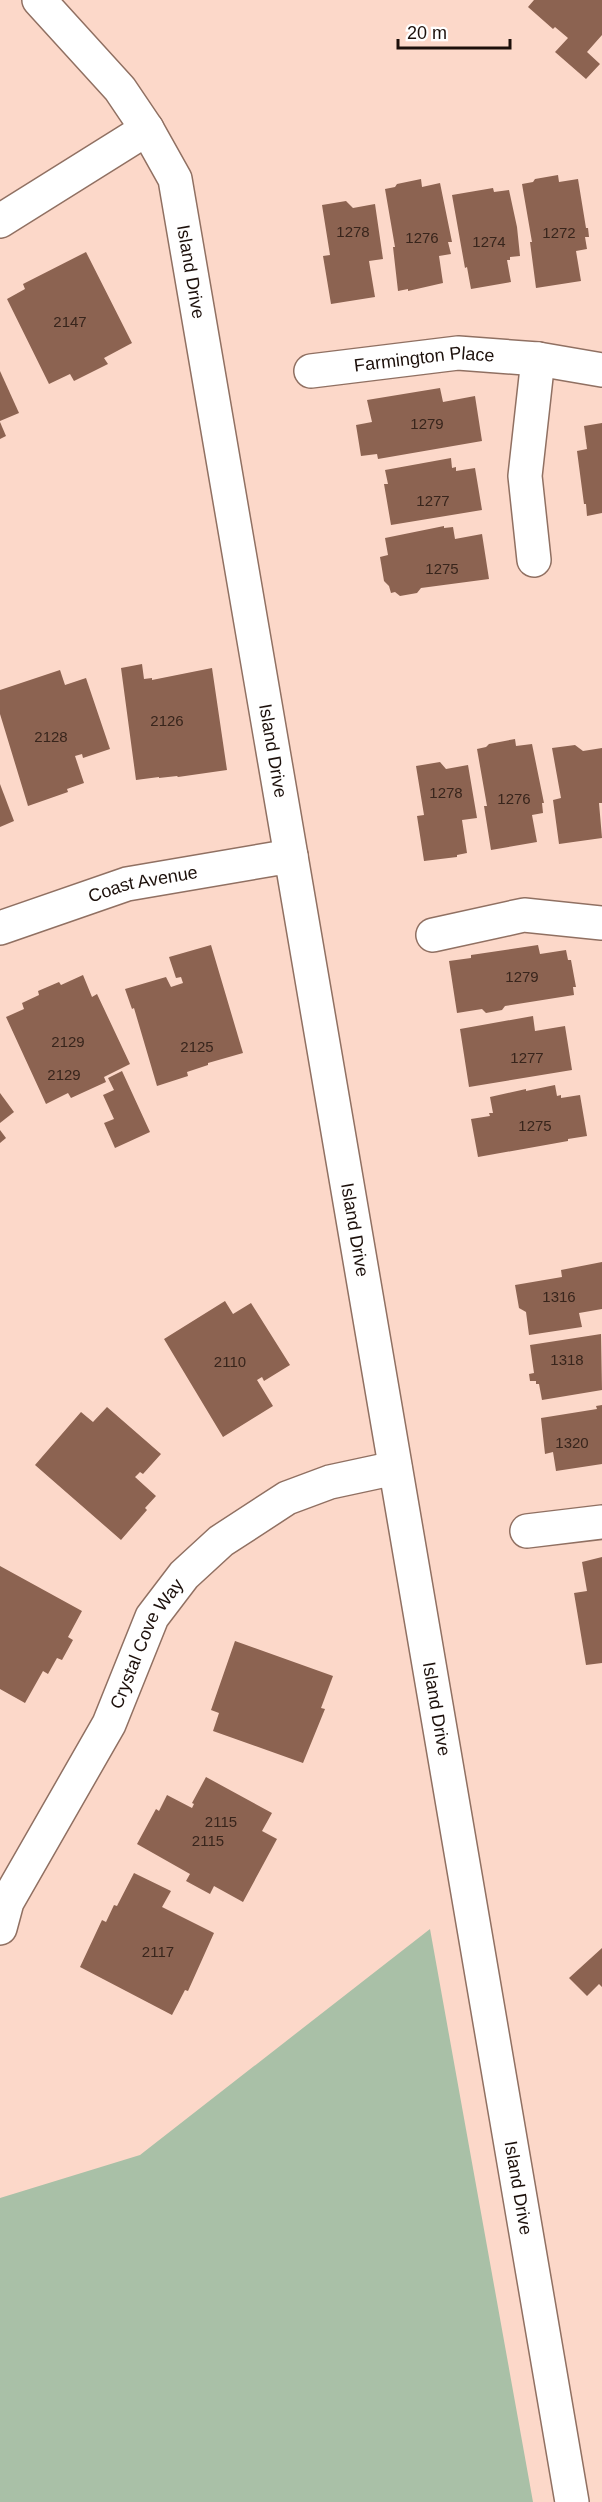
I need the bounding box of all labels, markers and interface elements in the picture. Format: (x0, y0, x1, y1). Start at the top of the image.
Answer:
scale bar (398, 12, 510, 50)
text: 20 m (407, 23, 447, 43)
street label: Island Drive (173, 223, 209, 320)
house number: 1278 (336, 223, 370, 240)
house number: 1272 (542, 224, 576, 241)
house number: 1276 (405, 229, 439, 246)
house number: 1274 (472, 233, 506, 250)
house number: 2147 (53, 313, 87, 330)
street label: Farmington Place (353, 343, 495, 376)
house number: 1279 (410, 415, 444, 432)
house number: 1277 (416, 492, 450, 509)
house number: 1275 (425, 560, 459, 577)
street label: Island Drive (255, 702, 291, 799)
house number: 2126 (150, 712, 184, 729)
house number: 2128 (34, 728, 68, 745)
house number: 1278 (429, 784, 463, 801)
house number: 1276 (497, 790, 531, 807)
street label: Coast Avenue (86, 862, 199, 907)
house number: 1279 (505, 968, 539, 985)
house number: 2129 (51, 1033, 85, 1050)
house number: 2125 (180, 1038, 214, 1055)
house number: 1277 (510, 1049, 544, 1066)
house number: 2129 (47, 1066, 81, 1083)
house number: 1275 (518, 1117, 552, 1134)
street label: Island Drive (337, 1181, 373, 1278)
house number: 1316 (542, 1288, 576, 1305)
house number: 1318 (550, 1351, 584, 1368)
house number: 2110 (214, 1353, 246, 1370)
house number: 1320 (555, 1434, 589, 1451)
street label: Crystal Cove Way (106, 1575, 187, 1712)
street label: Island Drive (419, 1660, 454, 1757)
house number: 2115 (205, 1813, 237, 1830)
house number: 2115 (192, 1832, 224, 1849)
house number: 2117 (142, 1943, 174, 1960)
street label: Island Drive (501, 2139, 536, 2237)

